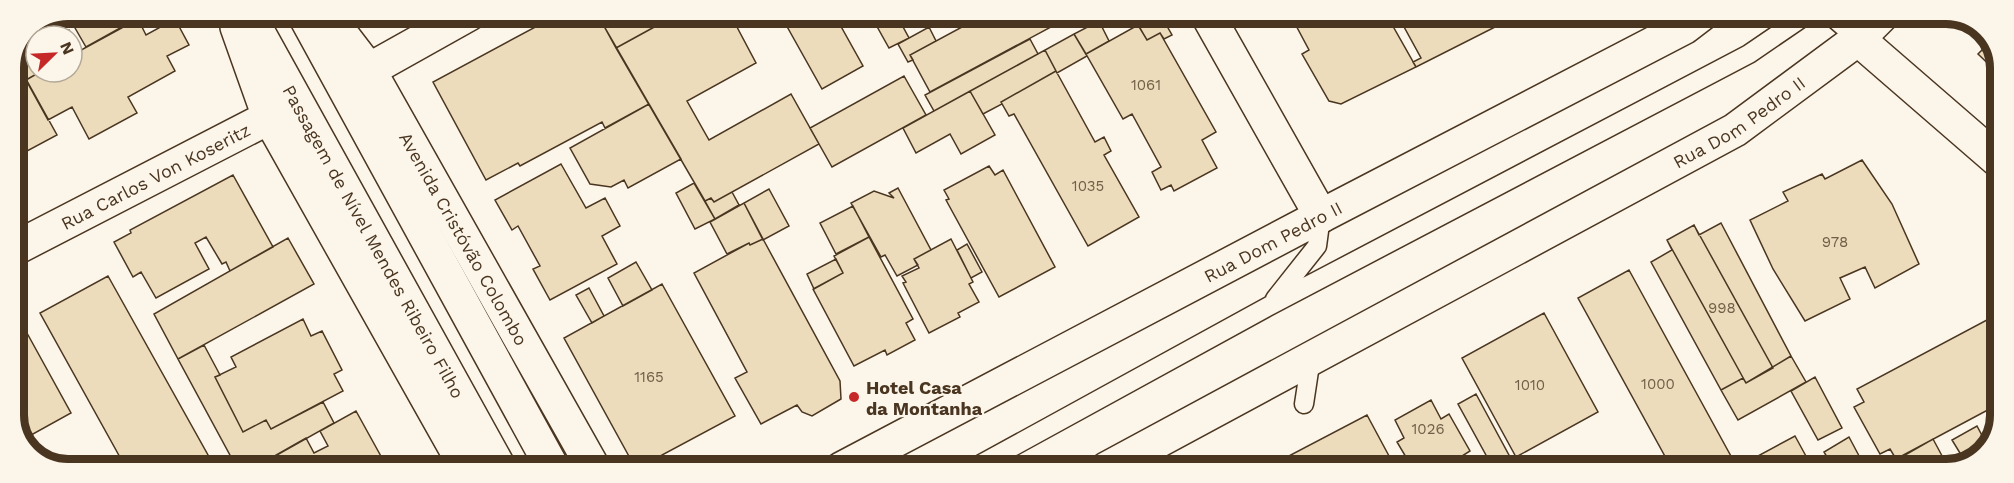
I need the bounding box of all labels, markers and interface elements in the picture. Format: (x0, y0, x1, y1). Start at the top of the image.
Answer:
north arrow (24, 24, 84, 84)
text: N (56, 39, 78, 57)
street label: Rua Dom Pedro II (1669, 72, 1809, 172)
house number: 1061 (1131, 76, 1161, 94)
street label: Passagem de Nível Mendes Ribeiro Filho (279, 81, 469, 402)
street label: Rua Carlos Von Koseritz (57, 119, 253, 234)
street label: Avenida Cristóvão Colombo (395, 128, 532, 349)
house number: 1035 (1072, 177, 1104, 195)
street label: Rua Dom Pedro II (1200, 197, 1345, 286)
house number: 978 (1822, 233, 1848, 251)
house number: 998 (1708, 299, 1736, 317)
house number: 1165 (634, 368, 664, 386)
house number: 1000 (1641, 375, 1675, 393)
house number: 1010 (1515, 376, 1545, 394)
place label: Hotel Casa da Montanha (866, 377, 983, 419)
marker: Hotel Casa da Montanha (847, 390, 861, 404)
house number: 1026 (1411, 420, 1445, 438)

